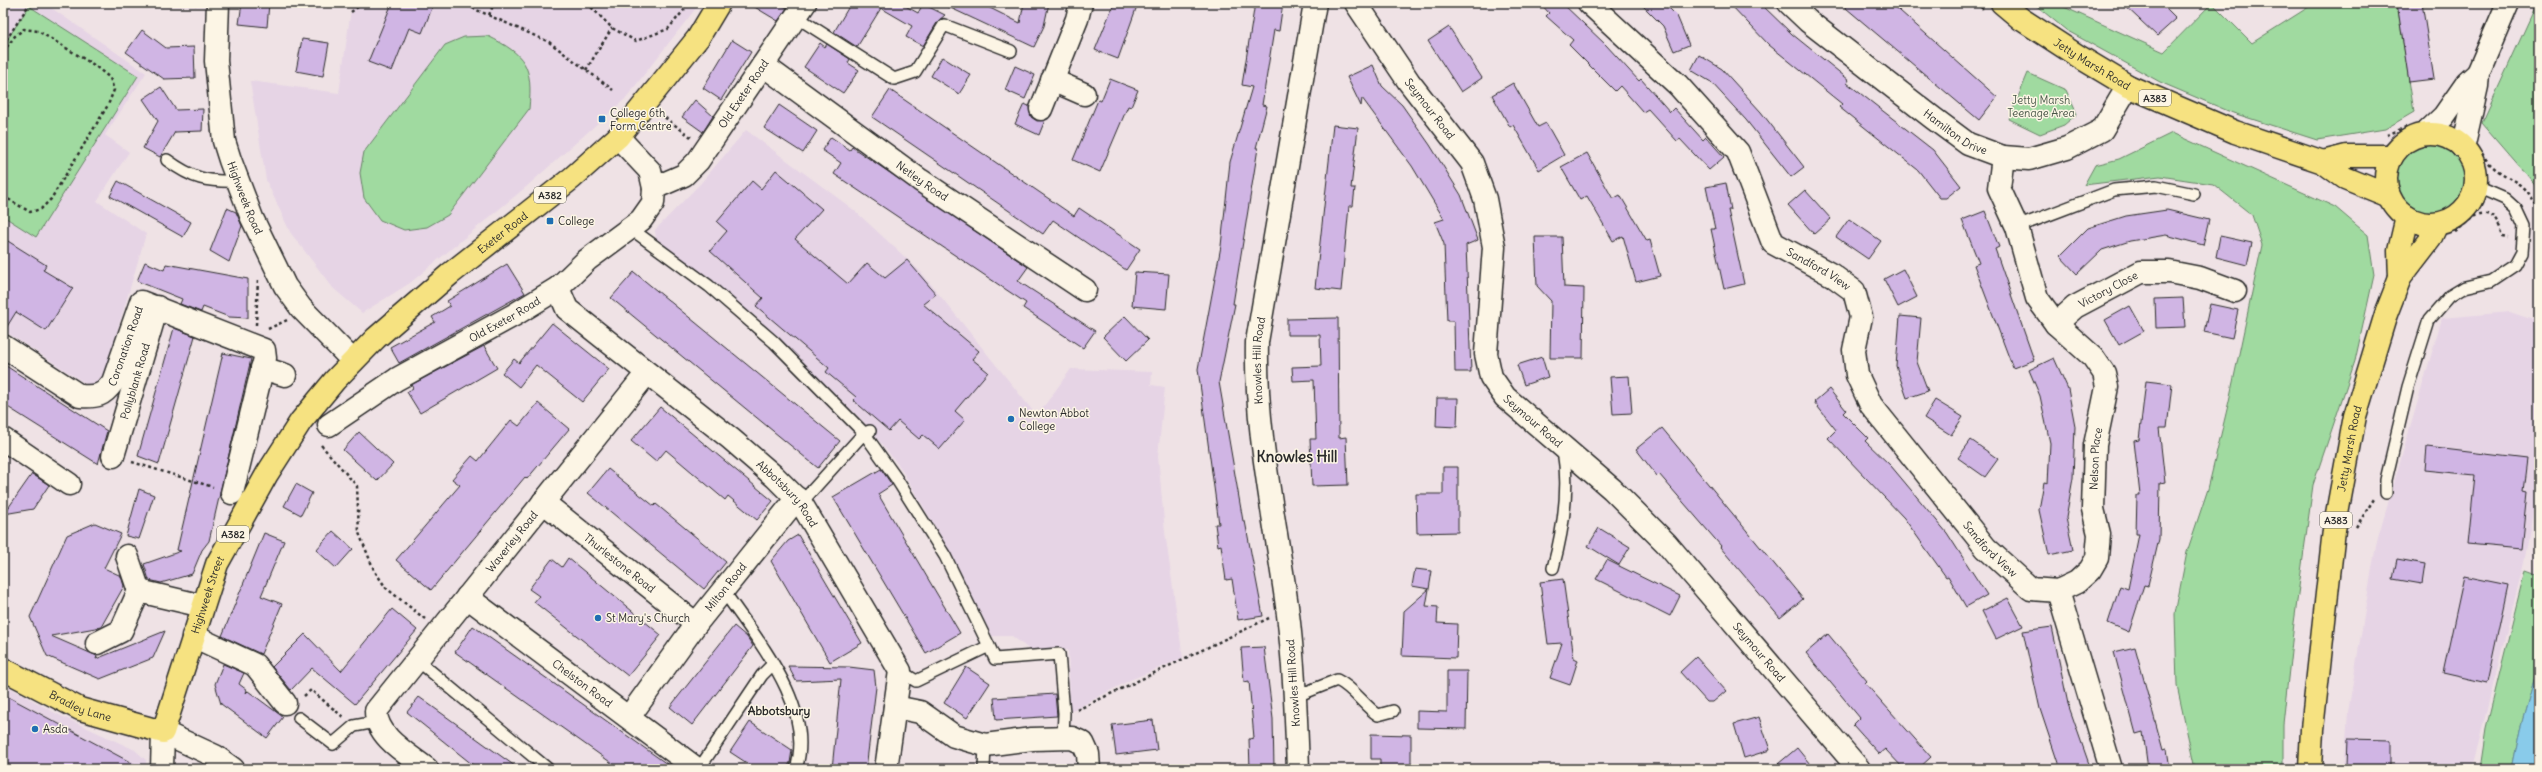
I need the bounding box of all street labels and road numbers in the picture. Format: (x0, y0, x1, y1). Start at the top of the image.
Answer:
street label: Jetty Marsh Road (2051, 35, 2133, 93)
street label: Old Exeter Road (715, 56, 772, 131)
street label: Seymour Road (1402, 75, 1458, 142)
road number: A383 (2139, 90, 2171, 106)
street label: Hamilton Drive (1921, 106, 1989, 158)
street label: Netley Road (893, 158, 951, 204)
street label: Highweek Road (224, 159, 266, 237)
road number: A382 (534, 187, 566, 203)
street label: Exeter Road (475, 208, 531, 257)
street label: Sandford View (1784, 245, 1854, 294)
street label: Victory Close (2076, 268, 2140, 311)
street label: Old Exeter Road (466, 293, 543, 345)
street label: Coronation Road (105, 304, 146, 389)
street label: Knowles Hill Road (1250, 315, 1268, 405)
street label: Pollyblank Road (117, 341, 153, 421)
street label: Seymour Road (1501, 392, 1566, 451)
street label: Jetty Marsh Road (2334, 403, 2365, 493)
street label: Nelson Place (2087, 426, 2105, 490)
street label: Abbotsbury Road (754, 457, 821, 530)
street label: Waverley Road (483, 508, 541, 575)
road number: A383 (2320, 512, 2352, 528)
street label: Sandford View (1960, 518, 2020, 580)
road number: A382 (217, 526, 249, 542)
street label: Thurlestone Road (581, 530, 658, 596)
street label: Highweek Street (188, 553, 227, 636)
street label: Milton Road (702, 559, 750, 614)
street label: Seymour Road (1730, 620, 1789, 685)
street label: Knowles Hill Road (1283, 638, 1303, 727)
street label: Chelston Road (549, 656, 616, 711)
street label: Bradley Lane (47, 687, 113, 724)

